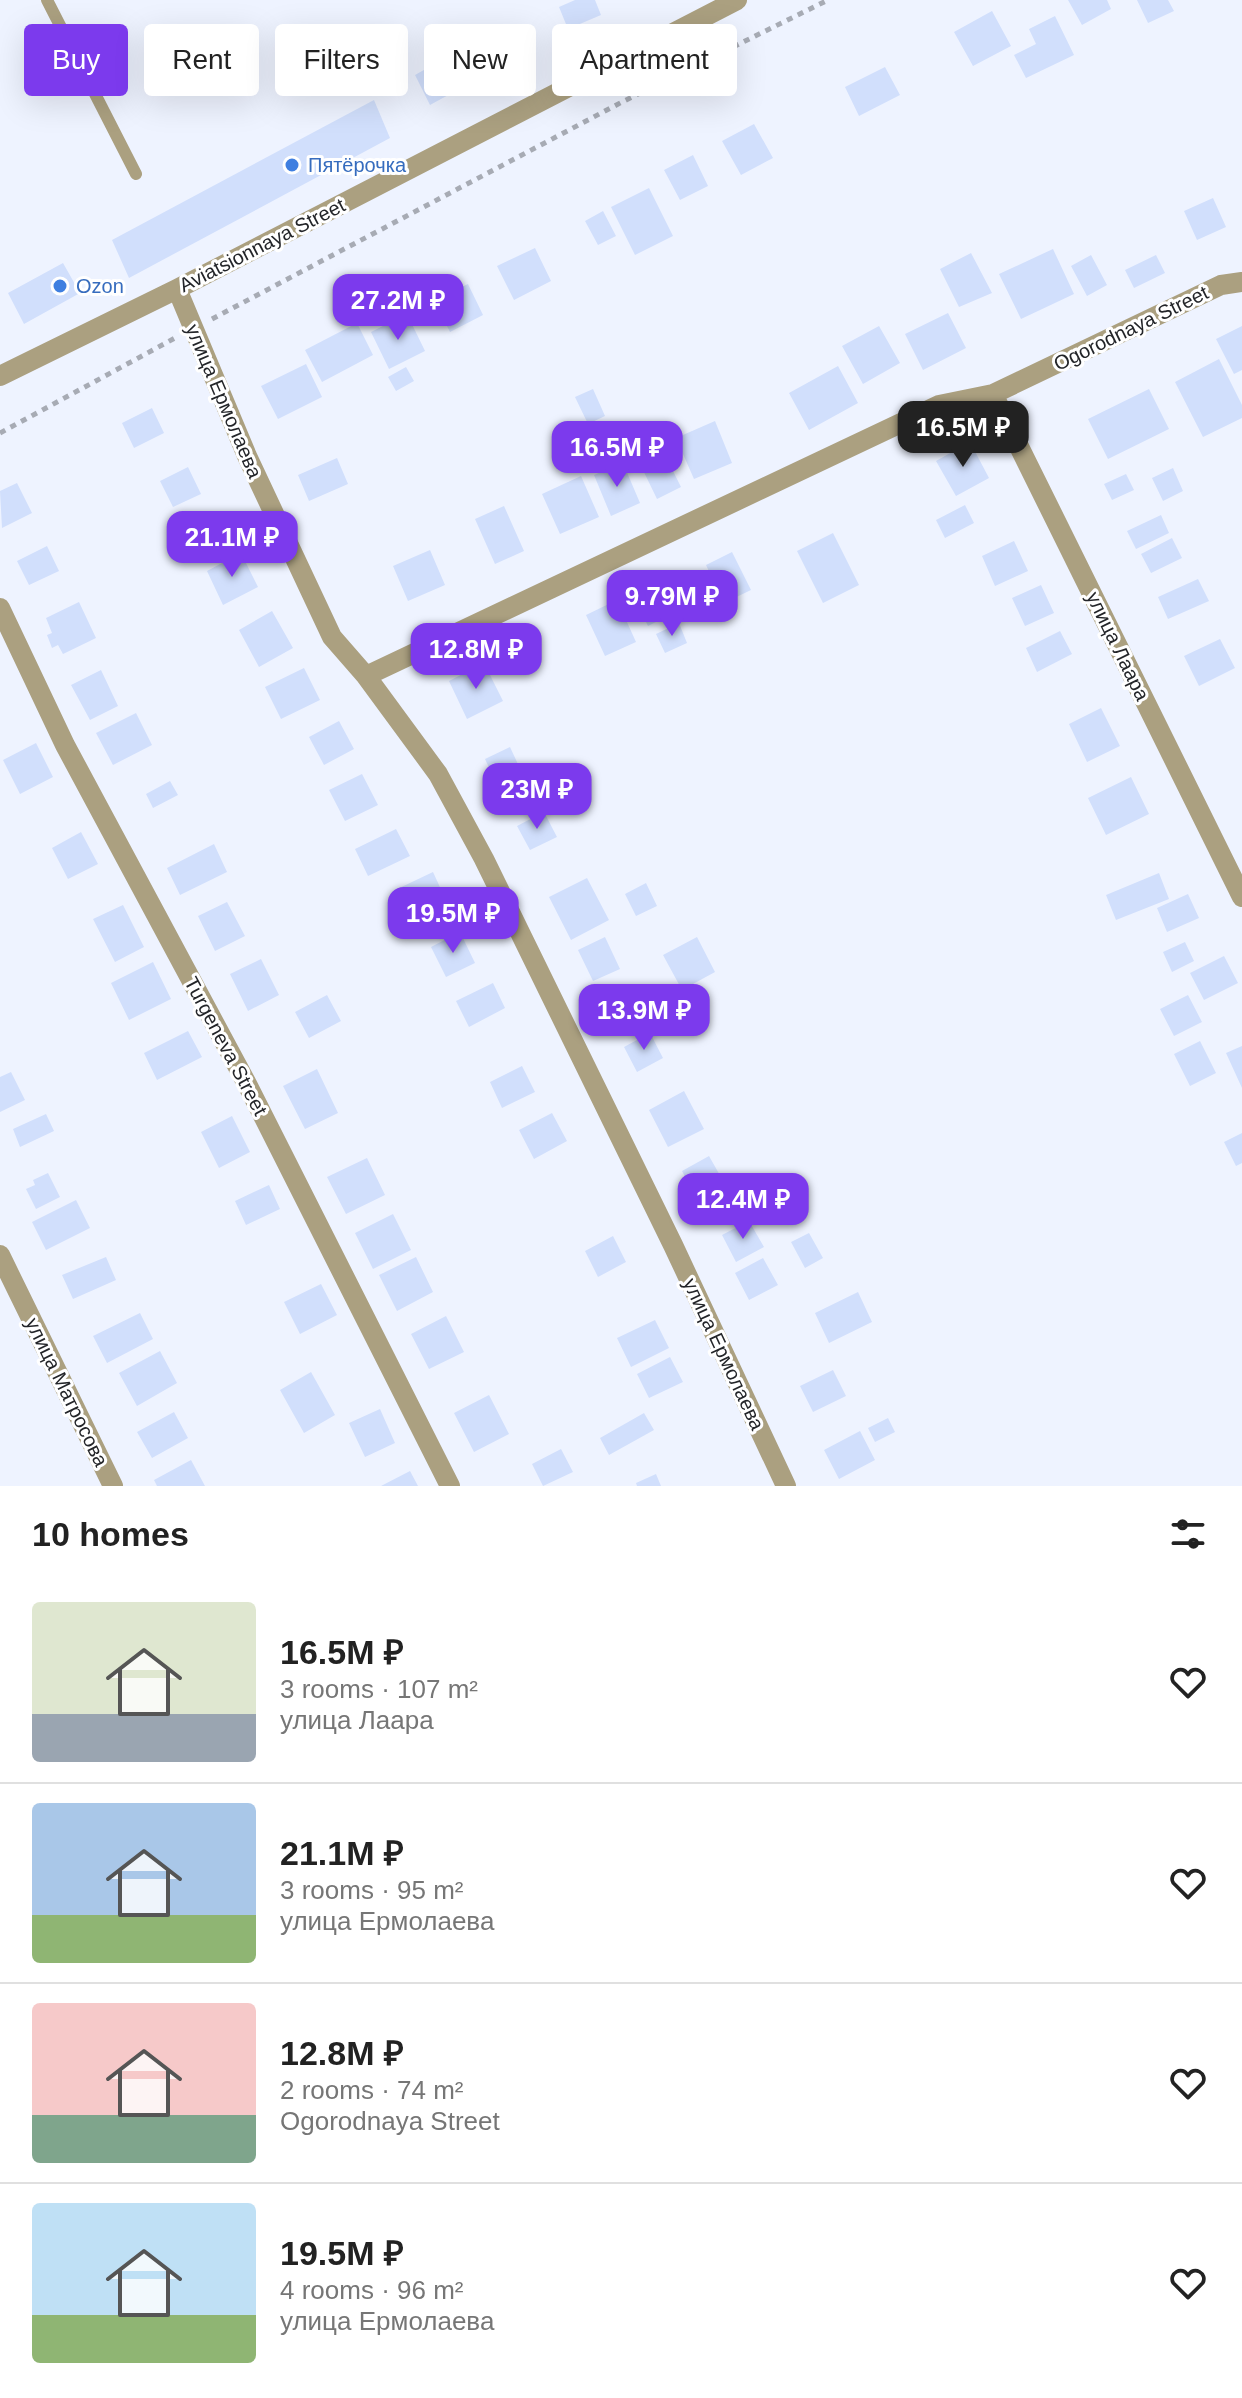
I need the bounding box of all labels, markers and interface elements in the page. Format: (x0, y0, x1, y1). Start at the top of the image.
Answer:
chip: Buy (24, 24, 128, 96)
chip: Rent (144, 24, 259, 96)
chip: Filters (275, 24, 408, 96)
chip: New (424, 24, 536, 96)
chip: Apartment (552, 24, 737, 96)
place label: Пятёрочка (308, 154, 407, 176)
marker: Пятёрочка (283, 156, 301, 174)
street label: Aviatsionnaya Street (175, 193, 349, 296)
pin: 27.2M ₽ (324, 274, 472, 342)
place label: Ozon (76, 275, 124, 297)
marker: Ozon (51, 277, 69, 295)
street label: Ogorodnaya Street (1050, 281, 1212, 375)
text: 27.2M ₽ (351, 285, 445, 315)
street label: улица Ермолаева (182, 321, 267, 482)
pin: 16.5M ₽ (889, 401, 1037, 469)
text: 16.5M ₽ (916, 412, 1010, 442)
pin: 16.5M ₽ (543, 421, 691, 489)
text: 16.5M ₽ (570, 432, 664, 462)
pin: 21.1M ₽ (158, 511, 306, 579)
text: 21.1M ₽ (185, 522, 279, 552)
pin: 9.79M ₽ (598, 570, 746, 638)
text: 9.79M ₽ (625, 581, 719, 611)
street label: улица Лаара (1082, 588, 1154, 705)
pin: 12.8M ₽ (402, 623, 550, 691)
text: 12.8M ₽ (429, 634, 523, 664)
pin: 23M ₽ (481, 763, 593, 831)
text: 23M ₽ (501, 774, 573, 804)
pin: 19.5M ₽ (379, 887, 527, 955)
text: 19.5M ₽ (406, 898, 500, 928)
street label: Turgeneva Street (180, 973, 272, 1119)
pin: 13.9M ₽ (570, 984, 718, 1052)
text: 13.9M ₽ (597, 995, 691, 1025)
pin: 12.4M ₽ (669, 1173, 817, 1241)
text: 12.4M ₽ (696, 1184, 790, 1214)
street label: улица Ермолаева (679, 1275, 769, 1434)
street label: улица Матросова (22, 1314, 113, 1471)
icon: filters (1166, 1512, 1210, 1556)
text: 10 homes (32, 1515, 189, 1553)
text: 16.5M ₽ (280, 1633, 404, 1671)
icon: home (96, 1634, 192, 1730)
icon: heart (1166, 1660, 1210, 1704)
text: 3 rooms · 107 m² (280, 1674, 478, 1704)
text: улица Лаара (280, 1705, 434, 1735)
text: 21.1M ₽ (280, 1834, 404, 1872)
icon: home (96, 1835, 192, 1931)
icon: heart (1166, 1861, 1210, 1905)
text: 3 rooms · 95 m² (280, 1875, 464, 1905)
text: улица Ермолаева (280, 1906, 494, 1936)
text: 12.8M ₽ (280, 2034, 404, 2072)
icon: home (96, 2035, 192, 2131)
icon: heart (1166, 2061, 1210, 2105)
text: 2 rooms · 74 m² (280, 2075, 464, 2105)
text: Ogorodnaya Street (280, 2106, 500, 2136)
text: 19.5M ₽ (280, 2234, 404, 2272)
icon: home (96, 2235, 192, 2331)
icon: heart (1166, 2261, 1210, 2305)
text: 4 rooms · 96 m² (280, 2275, 464, 2305)
text: улица Ермолаева (280, 2306, 494, 2336)

